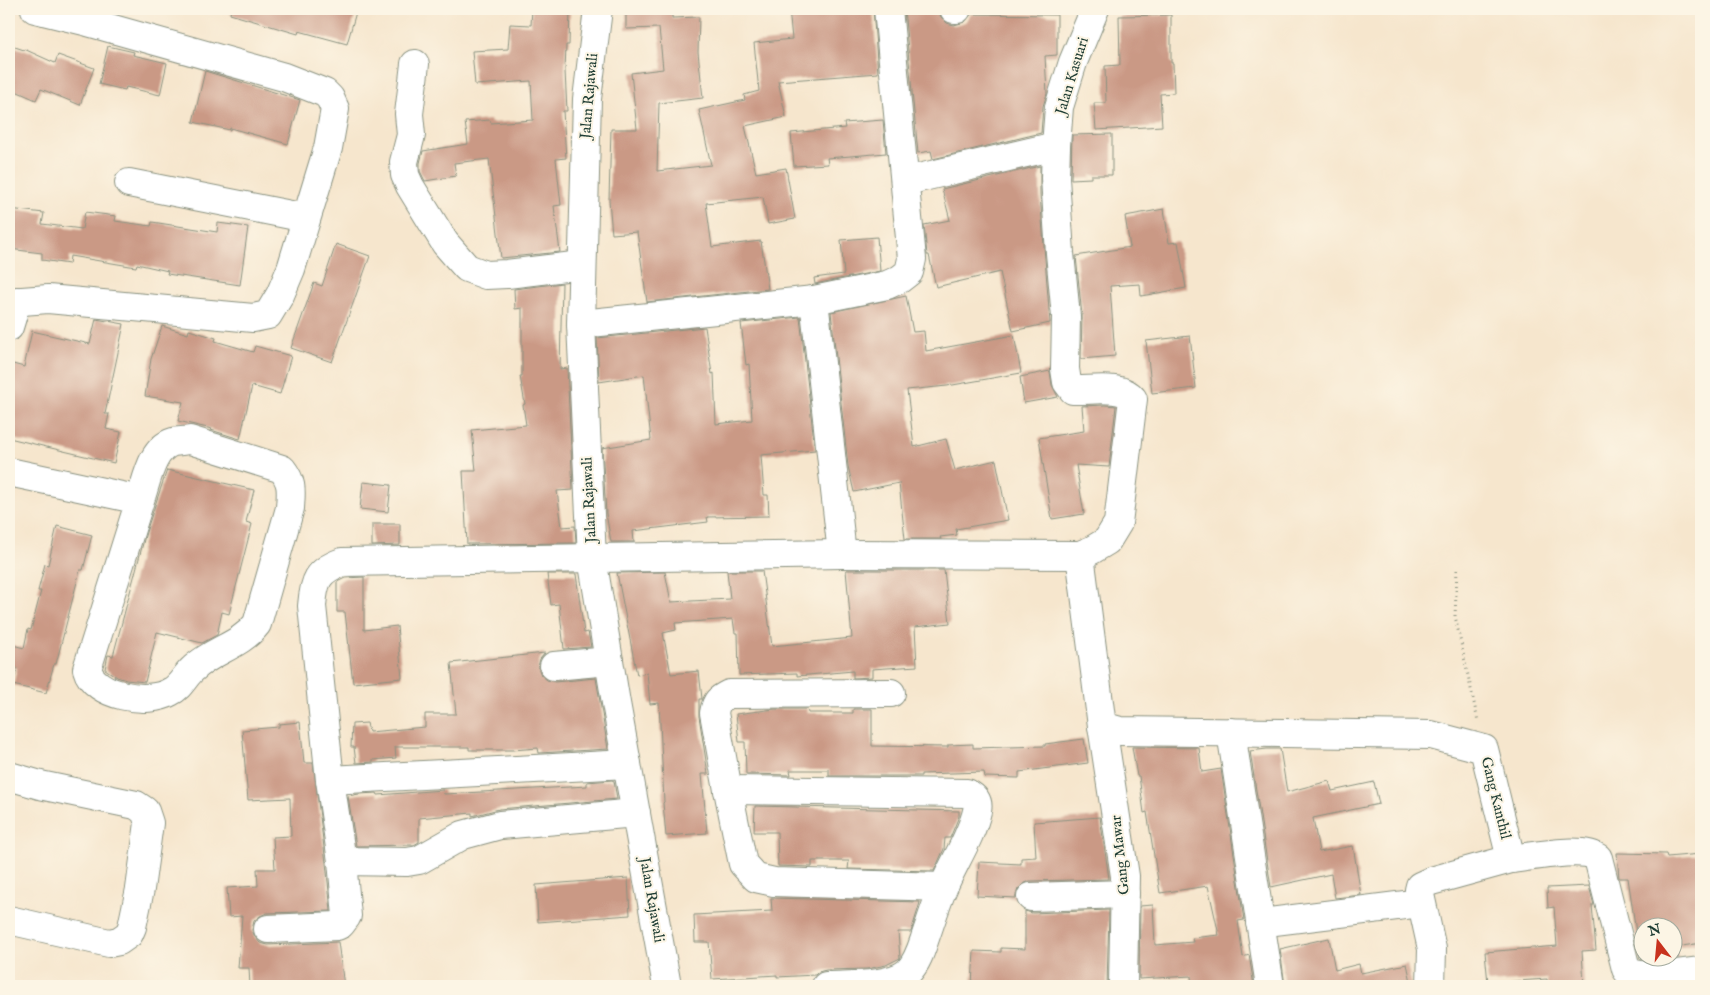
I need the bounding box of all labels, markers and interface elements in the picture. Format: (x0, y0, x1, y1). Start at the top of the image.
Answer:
street label: Jalan Kasuari (1051, 35, 1093, 119)
street label: Jalan Rajawali (576, 52, 602, 142)
street label: Jalan Rajawali (577, 456, 601, 546)
street label: Gang Kanthil (1477, 755, 1516, 842)
street label: Gang Mawar (1106, 814, 1134, 896)
street label: Jalan Rajawali (635, 854, 669, 944)
north arrow (1632, 918, 1682, 968)
text: N (1645, 920, 1663, 941)

